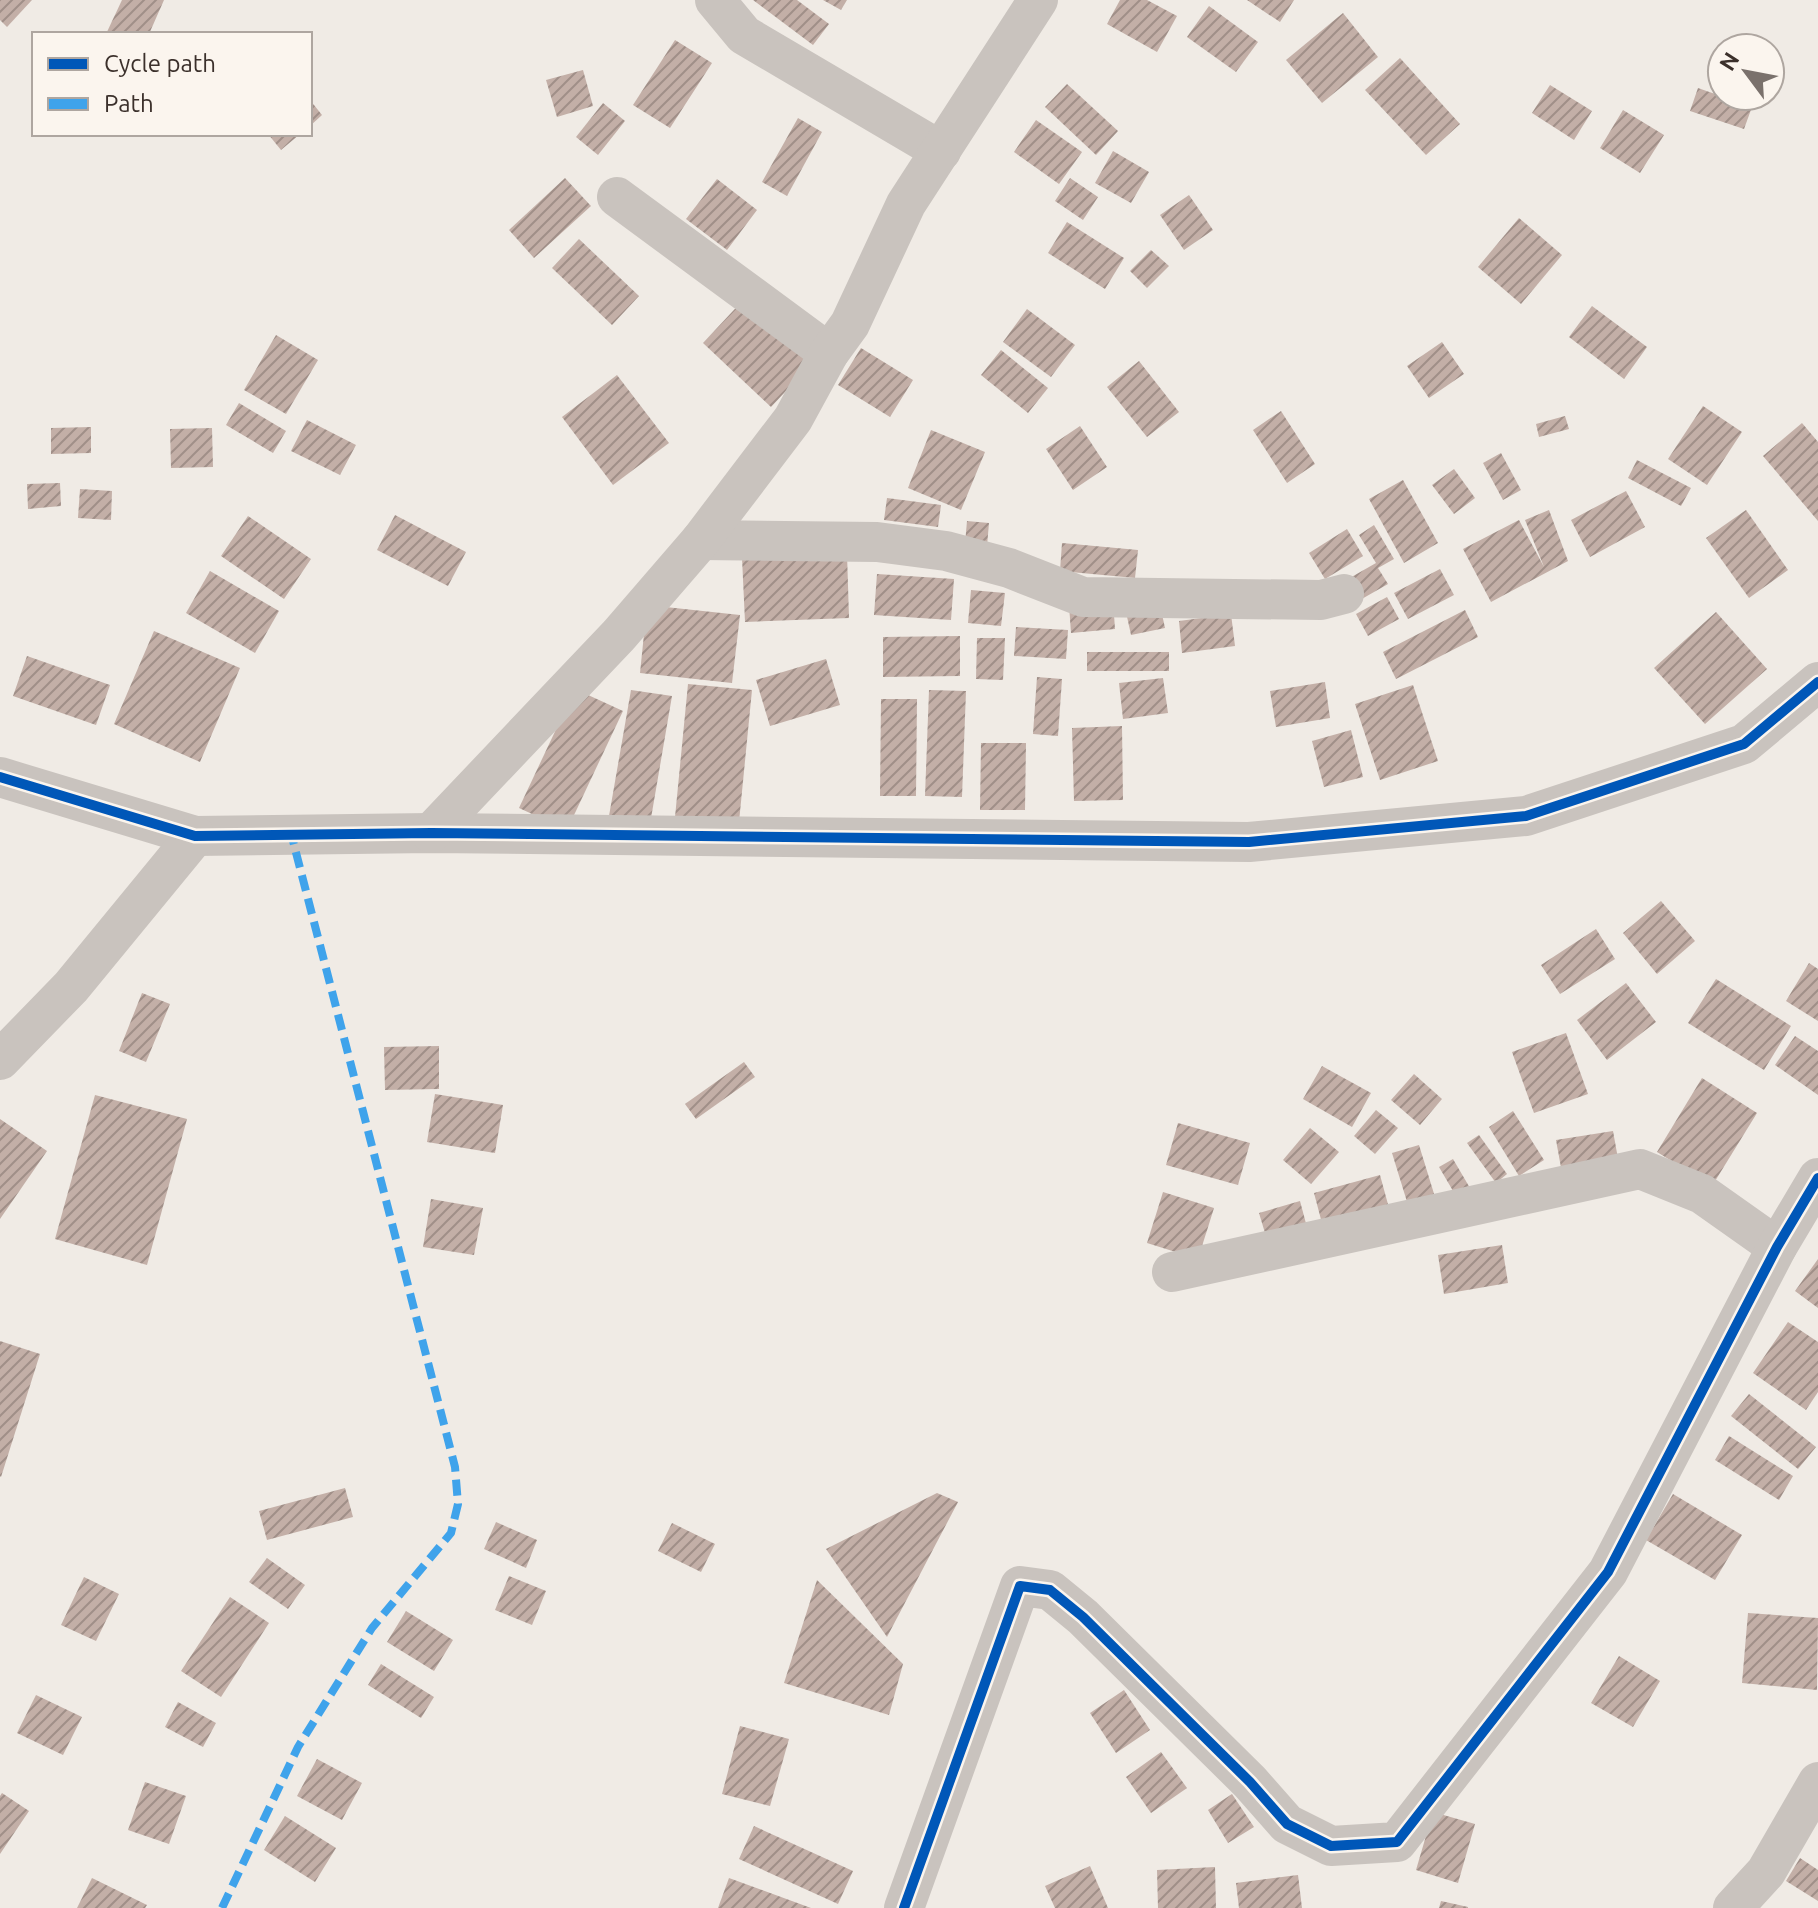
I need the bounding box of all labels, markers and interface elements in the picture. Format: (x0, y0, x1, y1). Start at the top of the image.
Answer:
legend (32, 32, 312, 136)
north arrow (1706, 32, 1786, 112)
text: N (1714, 48, 1744, 75)
text: Cycle path (104, 50, 216, 77)
text: Path (104, 90, 154, 117)

